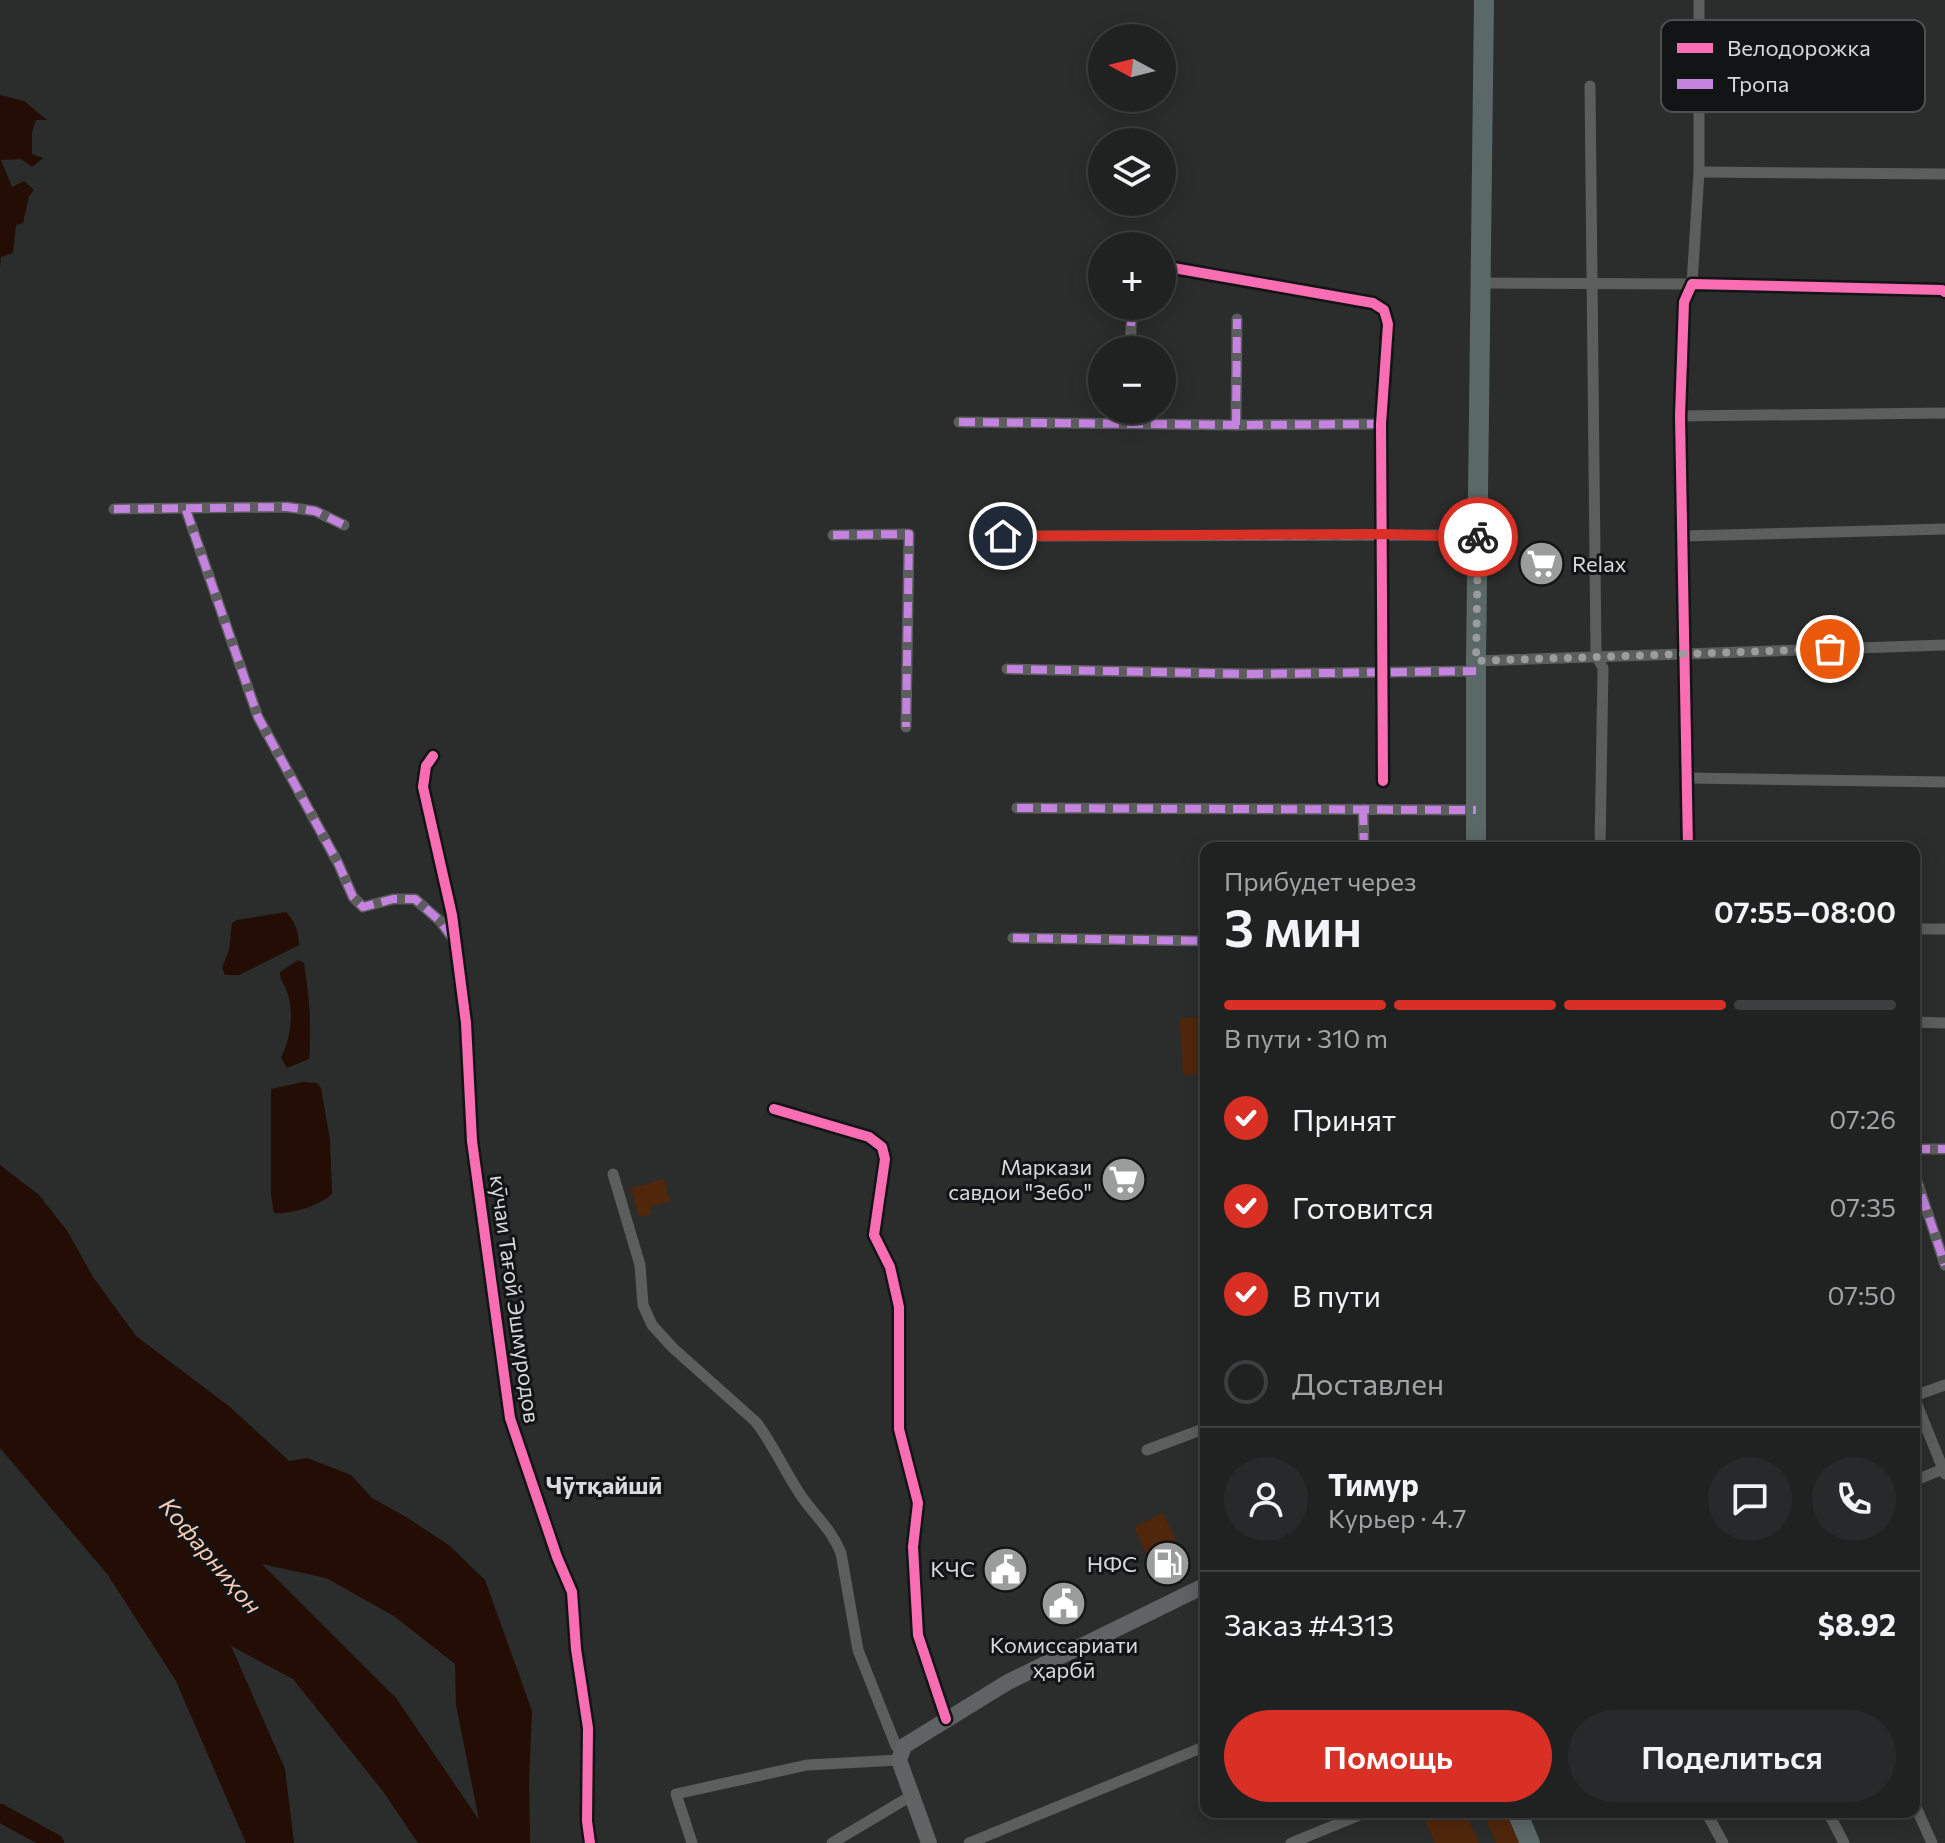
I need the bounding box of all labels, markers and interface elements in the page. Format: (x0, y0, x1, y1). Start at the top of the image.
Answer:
legend (1661, 20, 1925, 112)
north arrow (1088, 24, 1176, 112)
map controls (1088, 24, 1176, 424)
text: Велодорожка (1727, 34, 1871, 61)
text: Тропа (1727, 70, 1789, 97)
button: layers (1088, 128, 1176, 216)
button: + (1088, 232, 1176, 320)
button: − (1088, 336, 1176, 424)
courier (1438, 497, 1518, 577)
pin (969, 502, 1037, 570)
icon: home (981, 514, 1025, 558)
icon: bike (1456, 515, 1500, 559)
supermarket icon: Relax (1517, 540, 1565, 588)
place label: Relax (1572, 550, 1627, 577)
pin (1796, 615, 1864, 683)
icon: bag (1808, 627, 1852, 671)
text: Прибудет через (1224, 865, 1417, 896)
text: 07:55–08:00 (1714, 892, 1896, 929)
text: 3 мин (1224, 894, 1362, 958)
text: В пути · 310 m (1224, 1022, 1388, 1053)
icon: check (1224, 1096, 1268, 1140)
text: Принят (1292, 1100, 1396, 1137)
text: 07:26 (1829, 1103, 1896, 1134)
place label: Маркази савдои "Зебо" (948, 1153, 1092, 1205)
supermarket icon: Маркази савдои "Зебо" (1099, 1156, 1147, 1204)
street label: кӯчаи Тағой Эшмуродов (485, 1173, 546, 1425)
icon: check (1224, 1184, 1268, 1228)
text: Готовится (1292, 1188, 1434, 1225)
text: 07:35 (1830, 1191, 1896, 1222)
icon: check (1224, 1272, 1268, 1316)
text: В пути (1292, 1276, 1381, 1313)
text: 07:50 (1827, 1279, 1896, 1310)
text: Доставлен (1292, 1364, 1444, 1401)
button: person (1224, 1457, 1308, 1541)
button: chat (1708, 1457, 1792, 1541)
button: phone (1812, 1457, 1896, 1541)
text: Тимур (1328, 1465, 1419, 1502)
district label: Чӯтқайшӣ (546, 1470, 662, 1499)
water label: Кофарниҳон (154, 1491, 269, 1620)
text: Курьер · 4.7 (1328, 1502, 1467, 1533)
fuel station icon: НФС (1144, 1540, 1192, 1588)
public building icon: КЧС (982, 1545, 1030, 1593)
place label: НФС (1087, 1550, 1137, 1577)
place label: КЧС (930, 1555, 975, 1582)
public building icon: Комиссариати ҳарбӣ (1040, 1580, 1088, 1628)
text: Заказ #4313 (1224, 1605, 1394, 1642)
text: $8.92 (1818, 1605, 1896, 1642)
place label: Комиссариати ҳарбӣ (990, 1631, 1138, 1683)
button: Помощь (1224, 1710, 1552, 1802)
button: Поделиться (1568, 1710, 1896, 1802)

